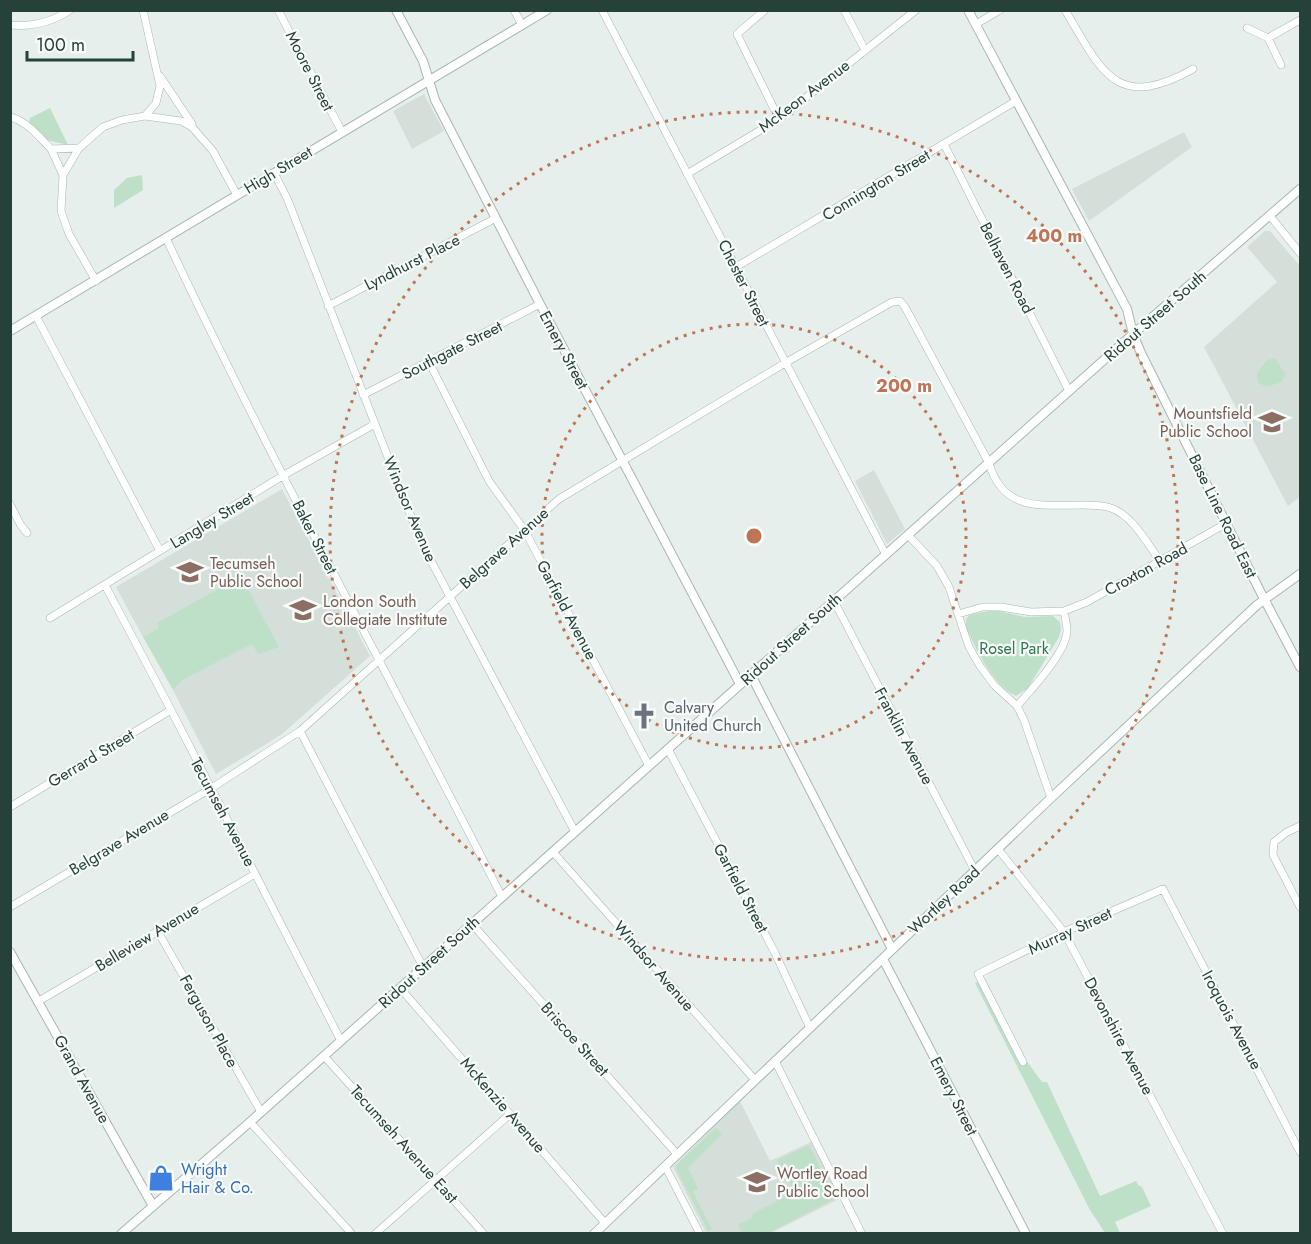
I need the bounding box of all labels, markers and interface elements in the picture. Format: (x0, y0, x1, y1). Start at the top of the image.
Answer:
scale bar (27, 24, 134, 62)
street label: Moore Street (280, 27, 340, 115)
text: 100 m (36, 32, 85, 58)
street label: McKeon Avenue (753, 54, 855, 138)
street label: High Street (239, 140, 317, 199)
street label: Connington Street (818, 144, 934, 226)
street label: Belhaven Road (974, 218, 1040, 318)
text: 400 m (1026, 223, 1082, 249)
street label: Lyndhurst Place (360, 228, 464, 296)
street label: Chester Street (712, 236, 776, 331)
street label: Ridout Street South (1099, 265, 1211, 367)
street label: Emery Street (534, 307, 594, 393)
street label: Southgate Street (398, 315, 506, 385)
text: 200 m (876, 373, 932, 399)
place label: Mountsfield Public School (1160, 402, 1252, 443)
school or university icon: Mountsfield Public School (1257, 407, 1287, 437)
street label: Base Line Road East (1183, 450, 1263, 582)
street label: Windsor Avenue (377, 453, 443, 565)
street label: Langley Street (166, 486, 258, 554)
street label: Baker Street (287, 496, 344, 578)
street label: Belgrave Avenue (454, 502, 554, 594)
centre of rings (744, 526, 764, 546)
street label: Croxton Road (1100, 537, 1192, 601)
place label: Tecumseh Public School (210, 552, 302, 593)
street label: Garfield Avenue (531, 556, 603, 664)
school or university icon: Tecumseh Public School (175, 557, 205, 587)
street label: Ridout Street South (735, 587, 847, 691)
place label: London South Collegiate Institute (323, 590, 447, 631)
school or university icon: London South Collegiate Institute (288, 595, 318, 625)
park label: Rosel Park (979, 637, 1050, 660)
street label: Franklin Avenue (869, 683, 939, 789)
place label: Calvary United Church (664, 696, 762, 737)
church icon: Calvary United Church (629, 701, 659, 731)
street label: Gerrard Street (44, 723, 139, 793)
street label: Tecumseh Avenue (185, 753, 261, 871)
street label: Belgrave Avenue (65, 803, 173, 881)
street label: Garfield Street (708, 839, 774, 937)
street label: Wortley Road (903, 861, 985, 939)
street label: Belleview Avenue (91, 897, 203, 977)
street label: Murray Street (1024, 901, 1116, 960)
street label: Ridout Street South (373, 910, 485, 1014)
street label: Windsor Avenue (608, 916, 700, 1016)
street label: Iroquois Avenue (1196, 966, 1268, 1074)
street label: Ferguson Place (174, 970, 244, 1072)
street label: Devonshire Avenue (1078, 973, 1160, 1099)
street label: Briscoe Street (535, 997, 615, 1081)
street label: Grand Avenue (48, 1031, 116, 1127)
street label: McKenzie Avenue (455, 1052, 551, 1158)
street label: Emery Street (924, 1053, 984, 1139)
street label: Tecumseh Avenue East (345, 1080, 463, 1208)
place label: Wright Hair & Co. (181, 1158, 254, 1199)
place label: Wortley Road Public School (777, 1162, 869, 1203)
shop icon: Wright Hair & Co. (146, 1163, 176, 1193)
school or university icon: Wortley Road Public School (742, 1167, 772, 1197)

